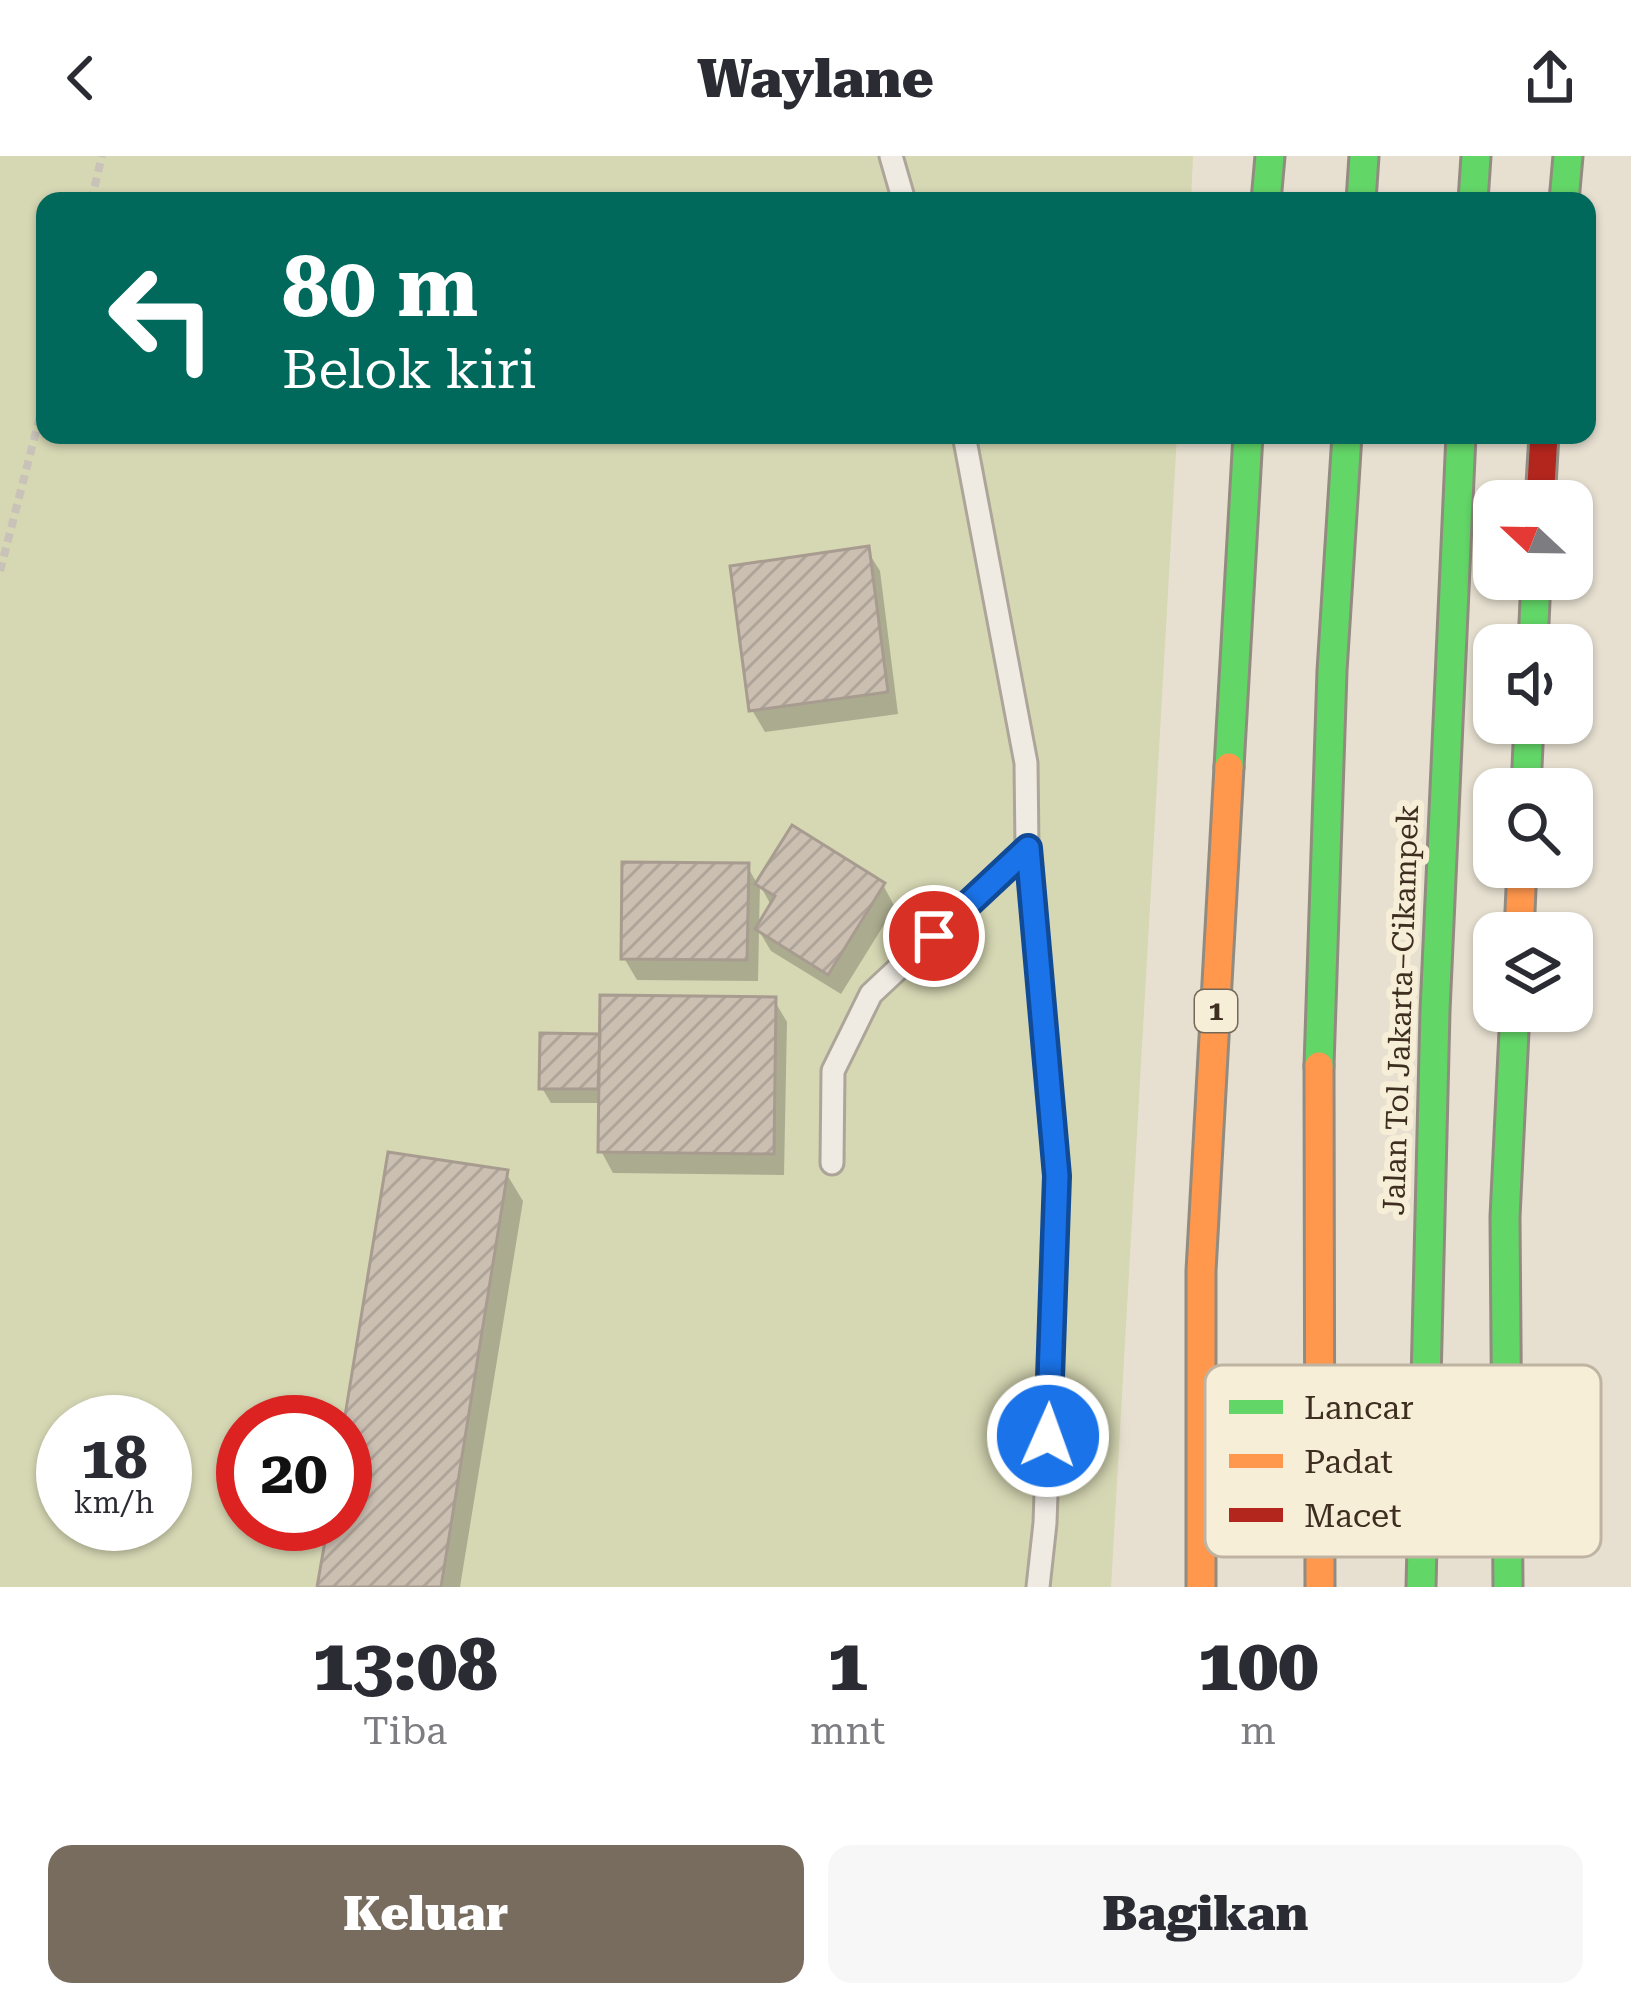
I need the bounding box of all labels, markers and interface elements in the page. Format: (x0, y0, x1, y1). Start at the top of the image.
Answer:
icon: back (48, 45, 114, 111)
icon: share (1517, 45, 1583, 111)
text: Waylane (697, 47, 934, 110)
text: 80 m (282, 238, 478, 336)
icon: left (84, 240, 240, 396)
text: Belok kiri (282, 338, 536, 401)
north arrow (1473, 480, 1593, 600)
map controls (1473, 480, 1593, 1032)
button: sound (1473, 624, 1593, 744)
button: search (1473, 768, 1593, 888)
street label: Jalan Tol Jakarta–Cikampek (1376, 804, 1425, 1216)
pin (883, 885, 985, 987)
icon: arrive (901, 903, 967, 969)
button: layers (1473, 912, 1593, 1032)
road number: 1 (1195, 990, 1237, 1032)
legend (1205, 1365, 1601, 1557)
position arrow (985, 1373, 1111, 1499)
text: Lancar (1304, 1388, 1414, 1427)
speed limit sign: 20 (216, 1395, 372, 1551)
text: 18 (80, 1422, 148, 1493)
text: Padat (1304, 1442, 1393, 1481)
text: km/h (74, 1485, 154, 1520)
text: Macet (1304, 1496, 1402, 1535)
text: 13:08 (312, 1623, 498, 1708)
text: 1 (827, 1623, 868, 1708)
text: 100 (1198, 1623, 1319, 1708)
text: Tiba (363, 1708, 447, 1754)
text: mnt (810, 1708, 885, 1754)
text: m (1240, 1708, 1276, 1754)
button: Keluar (48, 1845, 804, 1983)
button: Bagikan (828, 1845, 1583, 1983)

